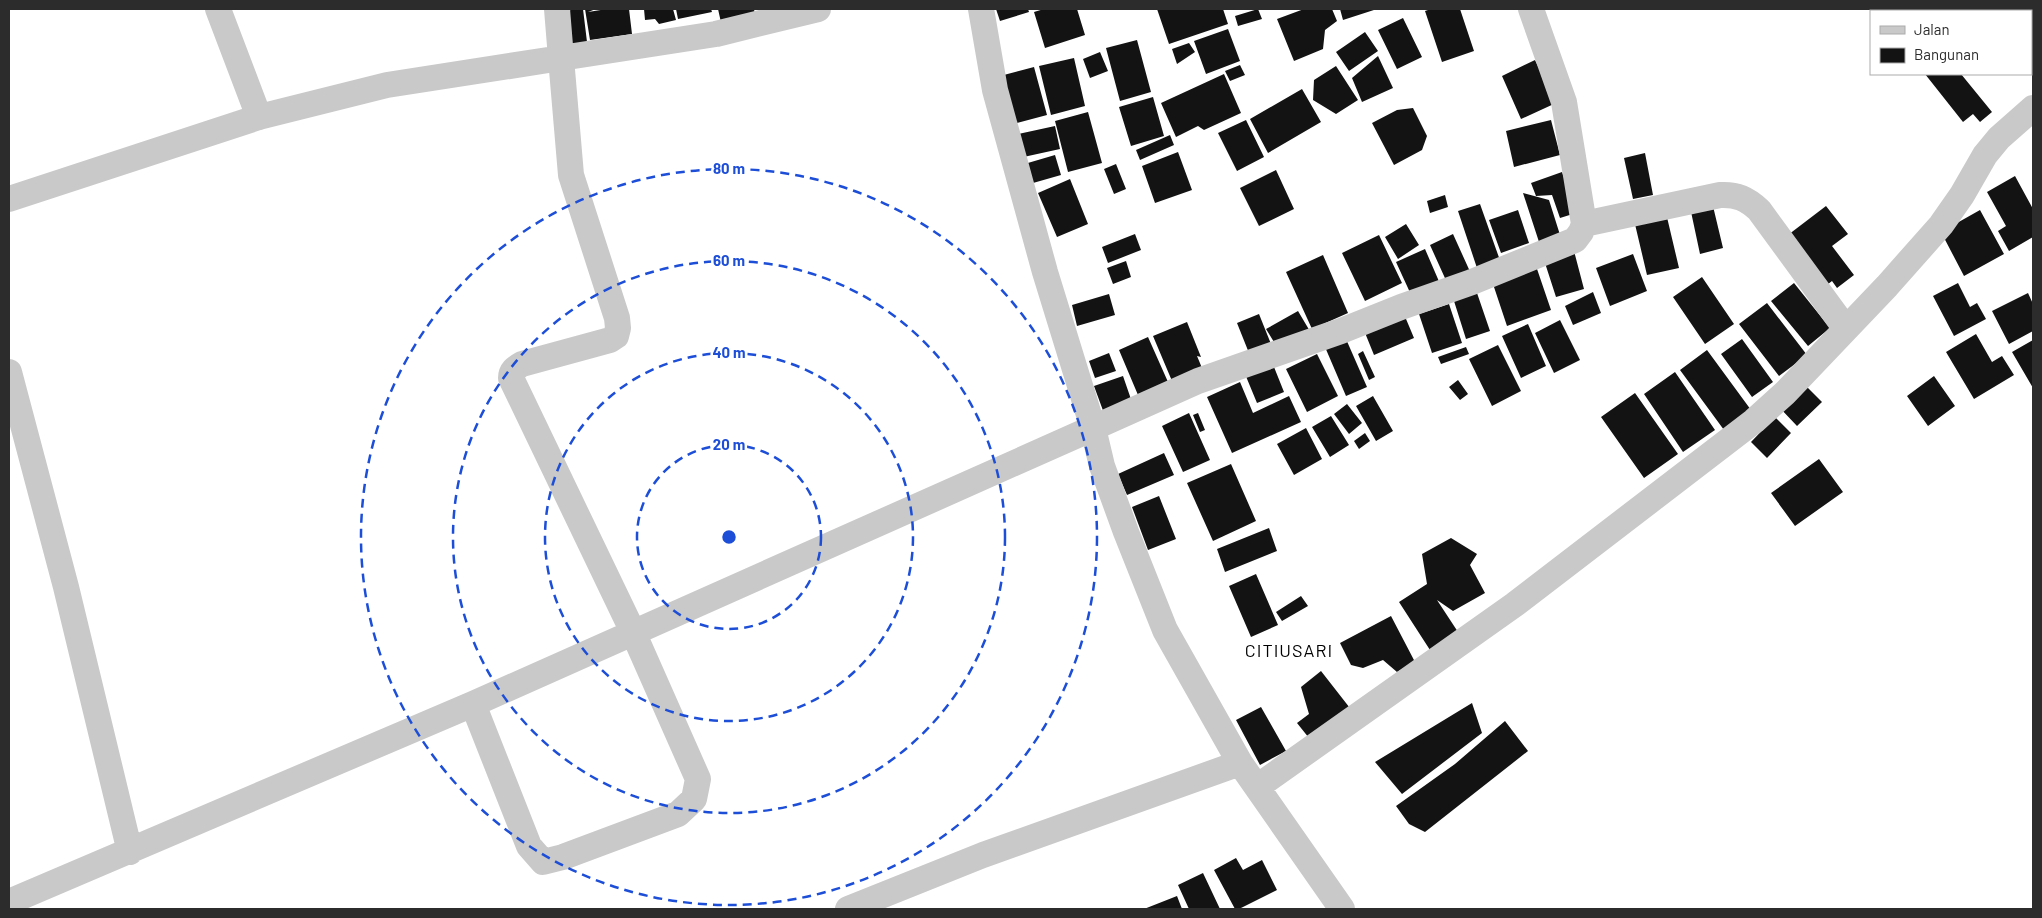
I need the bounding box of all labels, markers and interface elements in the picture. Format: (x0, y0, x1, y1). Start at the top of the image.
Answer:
legend (1870, 10, 2032, 75)
text: Jalan (1914, 20, 1950, 38)
text: Bangunan (1914, 45, 1979, 63)
text: 80 m (713, 159, 745, 177)
text: 60 m (713, 251, 745, 269)
text: 40 m (712, 343, 746, 361)
text: 20 m (713, 435, 745, 453)
centre of rings (720, 528, 738, 546)
district label: CITIUSARI (1245, 639, 1333, 661)

